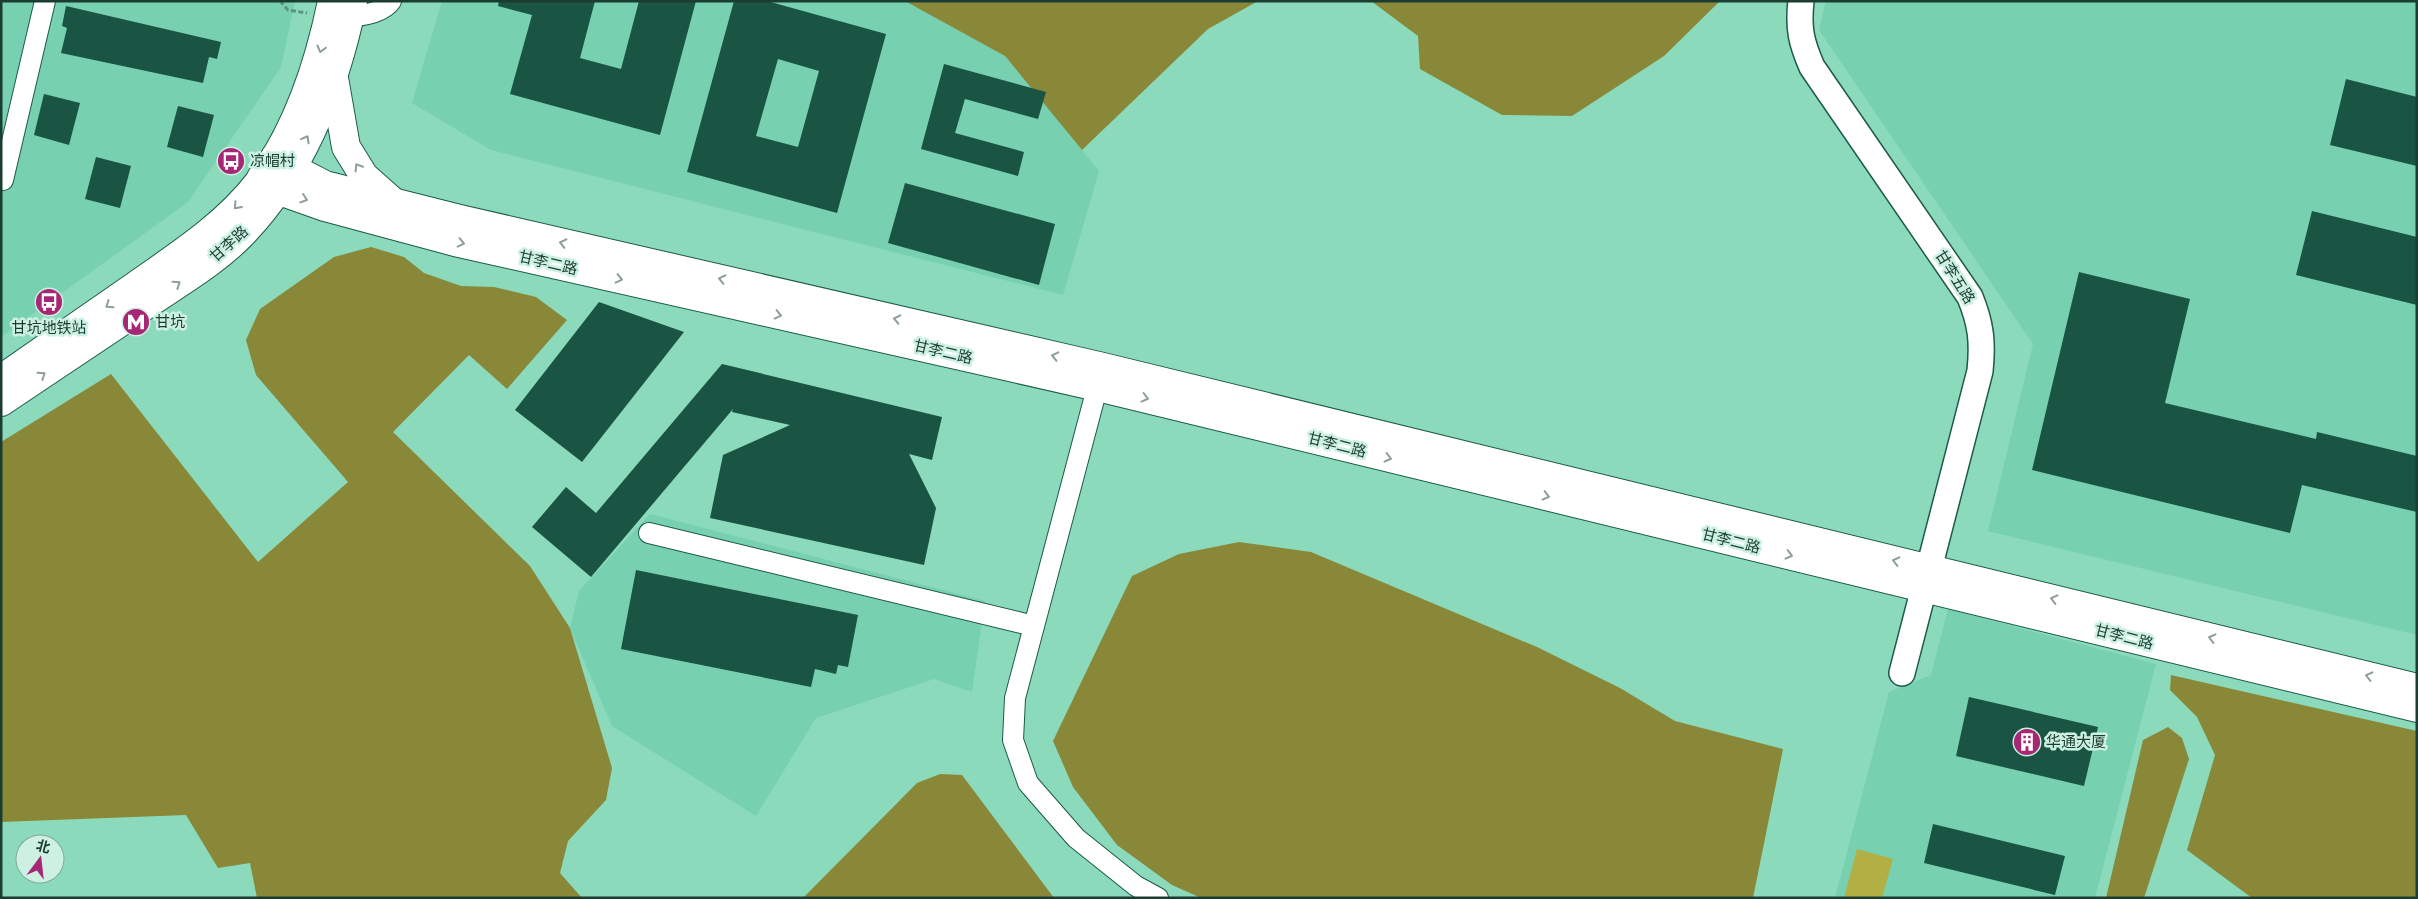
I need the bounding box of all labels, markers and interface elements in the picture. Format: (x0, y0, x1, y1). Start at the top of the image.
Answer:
one-way arrow (317, 44, 327, 52)
one-way arrow (300, 135, 310, 144)
bus stop icon: 凉帽村 (216, 146, 246, 176)
place label: 凉帽村 (250, 152, 295, 170)
one-way arrow (355, 163, 365, 172)
one-way arrow (300, 193, 308, 203)
one-way arrow (234, 201, 243, 210)
street label: 甘李路 (206, 222, 252, 266)
one-way arrow (456, 237, 465, 248)
one-way arrow (559, 238, 568, 249)
street label: 甘李二路 (517, 247, 579, 279)
street label: 甘李五路 (1931, 247, 1979, 307)
one-way arrow (615, 273, 624, 284)
one-way arrow (717, 274, 726, 285)
one-way arrow (172, 281, 181, 291)
bus stop icon: 甘坑地铁站 (34, 287, 64, 317)
one-way arrow (105, 299, 114, 308)
metro station icon: 甘坑 (121, 307, 151, 337)
one-way arrow (773, 309, 782, 320)
place label: 甘坑 (155, 313, 185, 331)
one-way arrow (893, 314, 902, 325)
place label: 甘坑地铁站 (11, 319, 87, 337)
street label: 甘李二路 (912, 336, 974, 368)
one-way arrow (1051, 351, 1060, 362)
one-way arrow (36, 372, 46, 381)
one-way arrow (1140, 392, 1149, 403)
street label: 甘李二路 (1306, 429, 1368, 461)
one-way arrow (1383, 452, 1391, 462)
one-way arrow (1541, 490, 1550, 501)
street label: 甘李二路 (1700, 525, 1762, 557)
one-way arrow (1784, 549, 1793, 560)
one-way arrow (1891, 556, 1900, 567)
one-way arrow (2049, 594, 2058, 605)
street label: 甘李二路 (2093, 621, 2155, 653)
one-way arrow (2207, 633, 2216, 644)
one-way arrow (2366, 672, 2374, 682)
building icon: 华通大厦 (2012, 727, 2042, 757)
place label: 华通大厦 (2046, 733, 2106, 751)
north arrow (15, 834, 65, 884)
text: 北 (35, 837, 52, 856)

